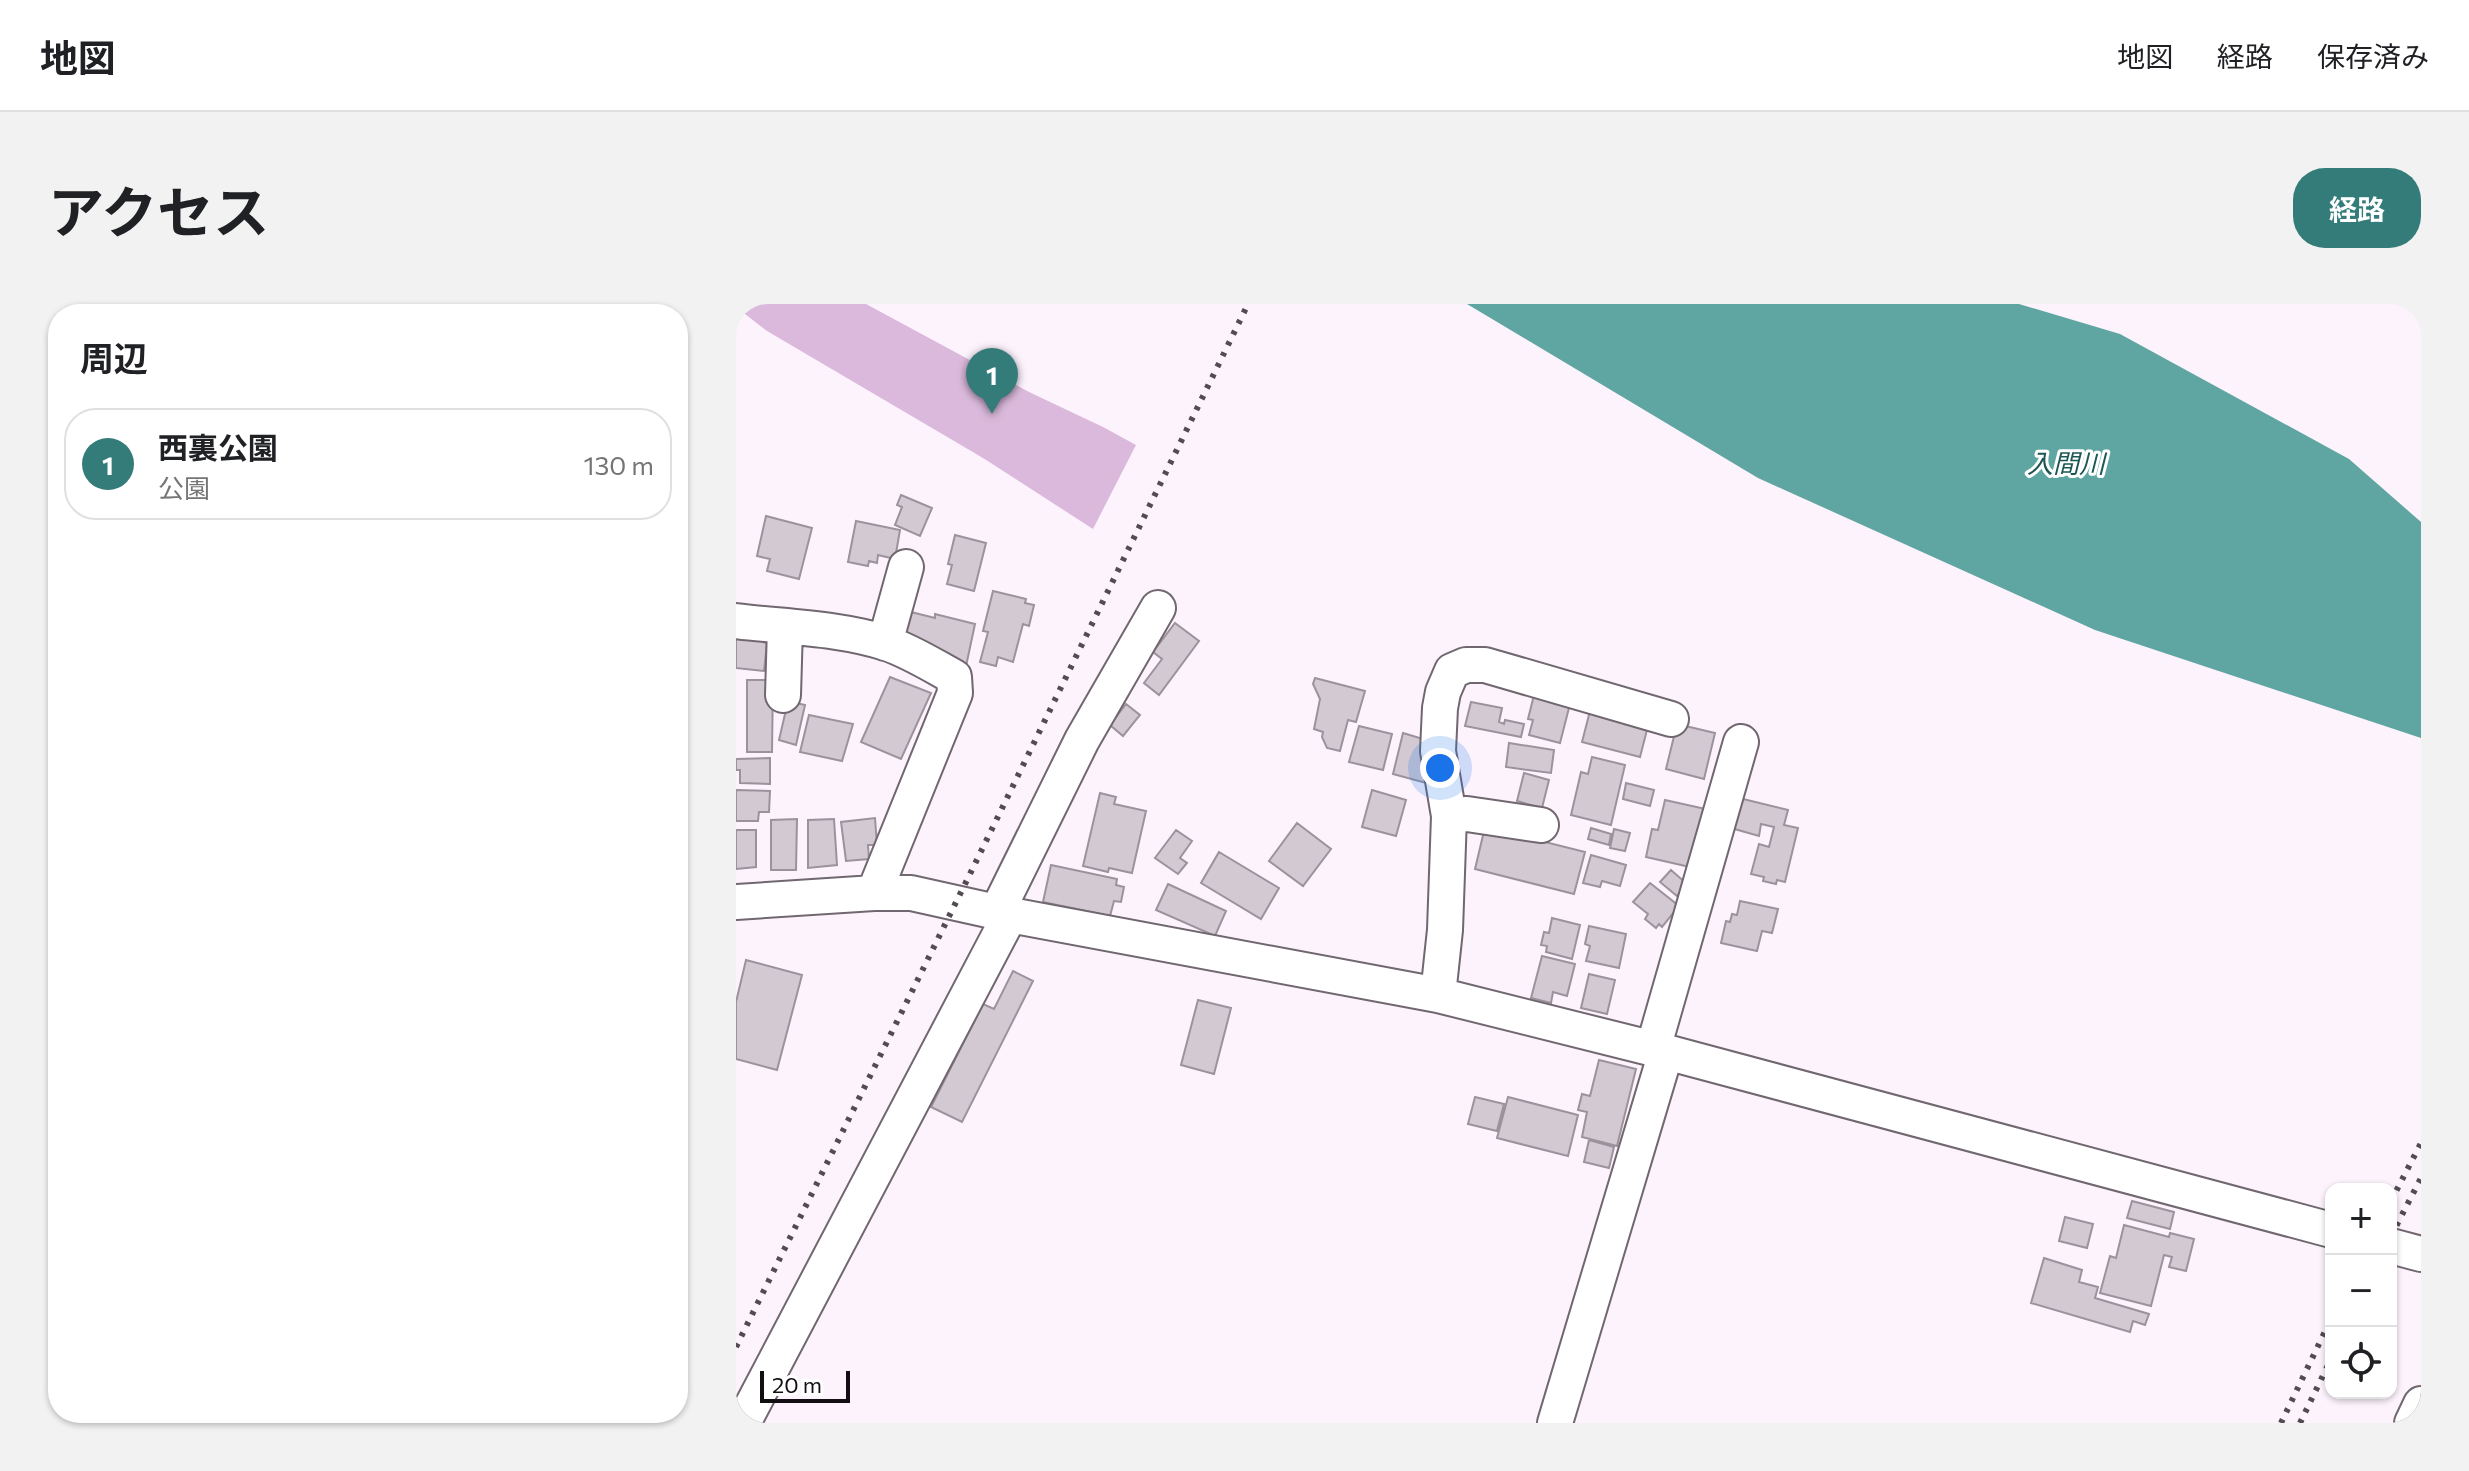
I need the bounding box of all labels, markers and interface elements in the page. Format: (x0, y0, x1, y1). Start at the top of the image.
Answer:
text: 地図 (40, 33, 116, 80)
text: 地図 (2117, 39, 2173, 73)
text: 経路 (2217, 39, 2273, 73)
text: 保存済み (2317, 39, 2429, 73)
button: 経路 (2293, 168, 2421, 248)
text: アクセス (48, 176, 269, 245)
text: 周辺 (80, 336, 148, 378)
pin: 1 (966, 348, 1018, 414)
text: 西裏公園 (158, 428, 278, 465)
water label: 入間川 (2027, 447, 2108, 478)
text: 1 (102, 449, 114, 480)
text: 130 m (583, 449, 654, 480)
text: 公園 (158, 472, 210, 503)
your location (1420, 748, 1460, 788)
map controls (2325, 1183, 2397, 1399)
button: + (2325, 1183, 2397, 1255)
button: − (2325, 1255, 2397, 1327)
button: locate (2325, 1327, 2397, 1399)
scale bar (760, 1367, 850, 1403)
text: 20 m (772, 1371, 822, 1398)

